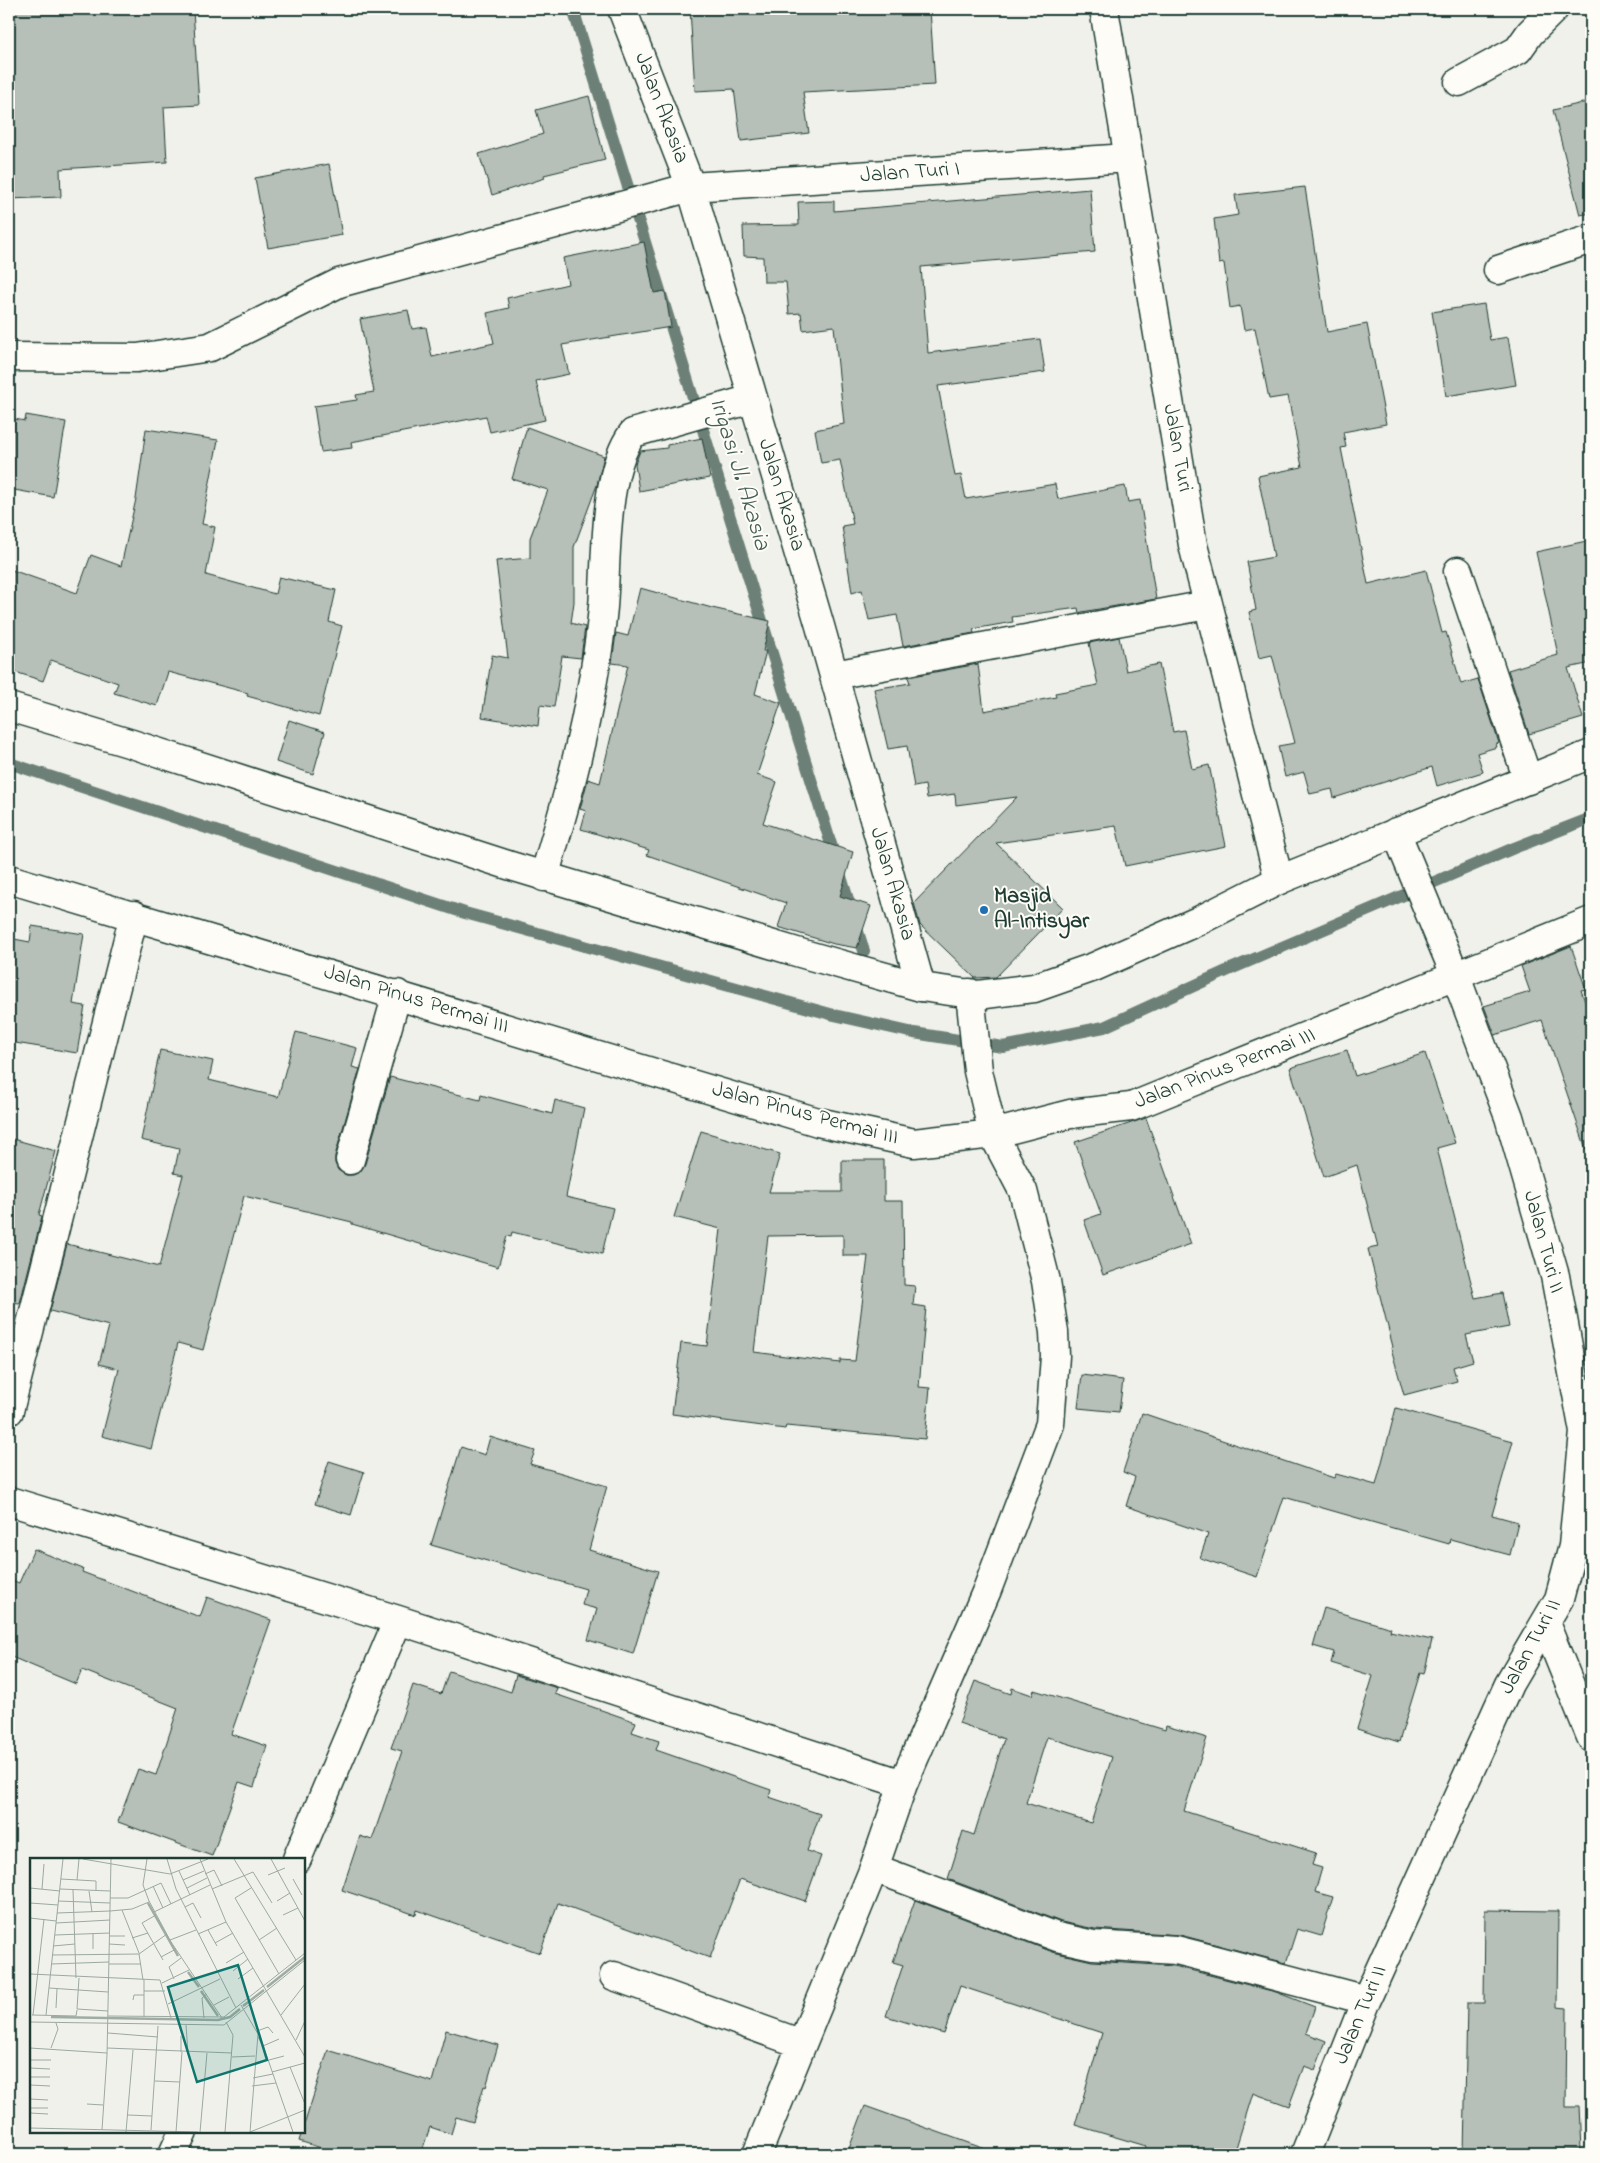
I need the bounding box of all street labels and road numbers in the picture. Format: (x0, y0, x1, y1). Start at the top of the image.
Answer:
street label: Jalan Akasia (625, 48, 697, 168)
street label: Jalan Turi I (859, 154, 961, 192)
street label: Jalan Turi (1154, 401, 1200, 495)
street label: Jalan Akasia (749, 435, 813, 555)
street label: Jalan Akasia (861, 824, 923, 944)
street label: Jalan Pinus Permai III (320, 957, 512, 1043)
street label: Jalan Pinus Permai III (1130, 1020, 1320, 1118)
street label: Jalan Pinus Permai III (708, 1074, 902, 1154)
street label: Jalan Turi II (1514, 1187, 1572, 1297)
street label: Jalan Turi II (1492, 1593, 1570, 1701)
street label: Jalan Turi II (1326, 1960, 1396, 2070)

